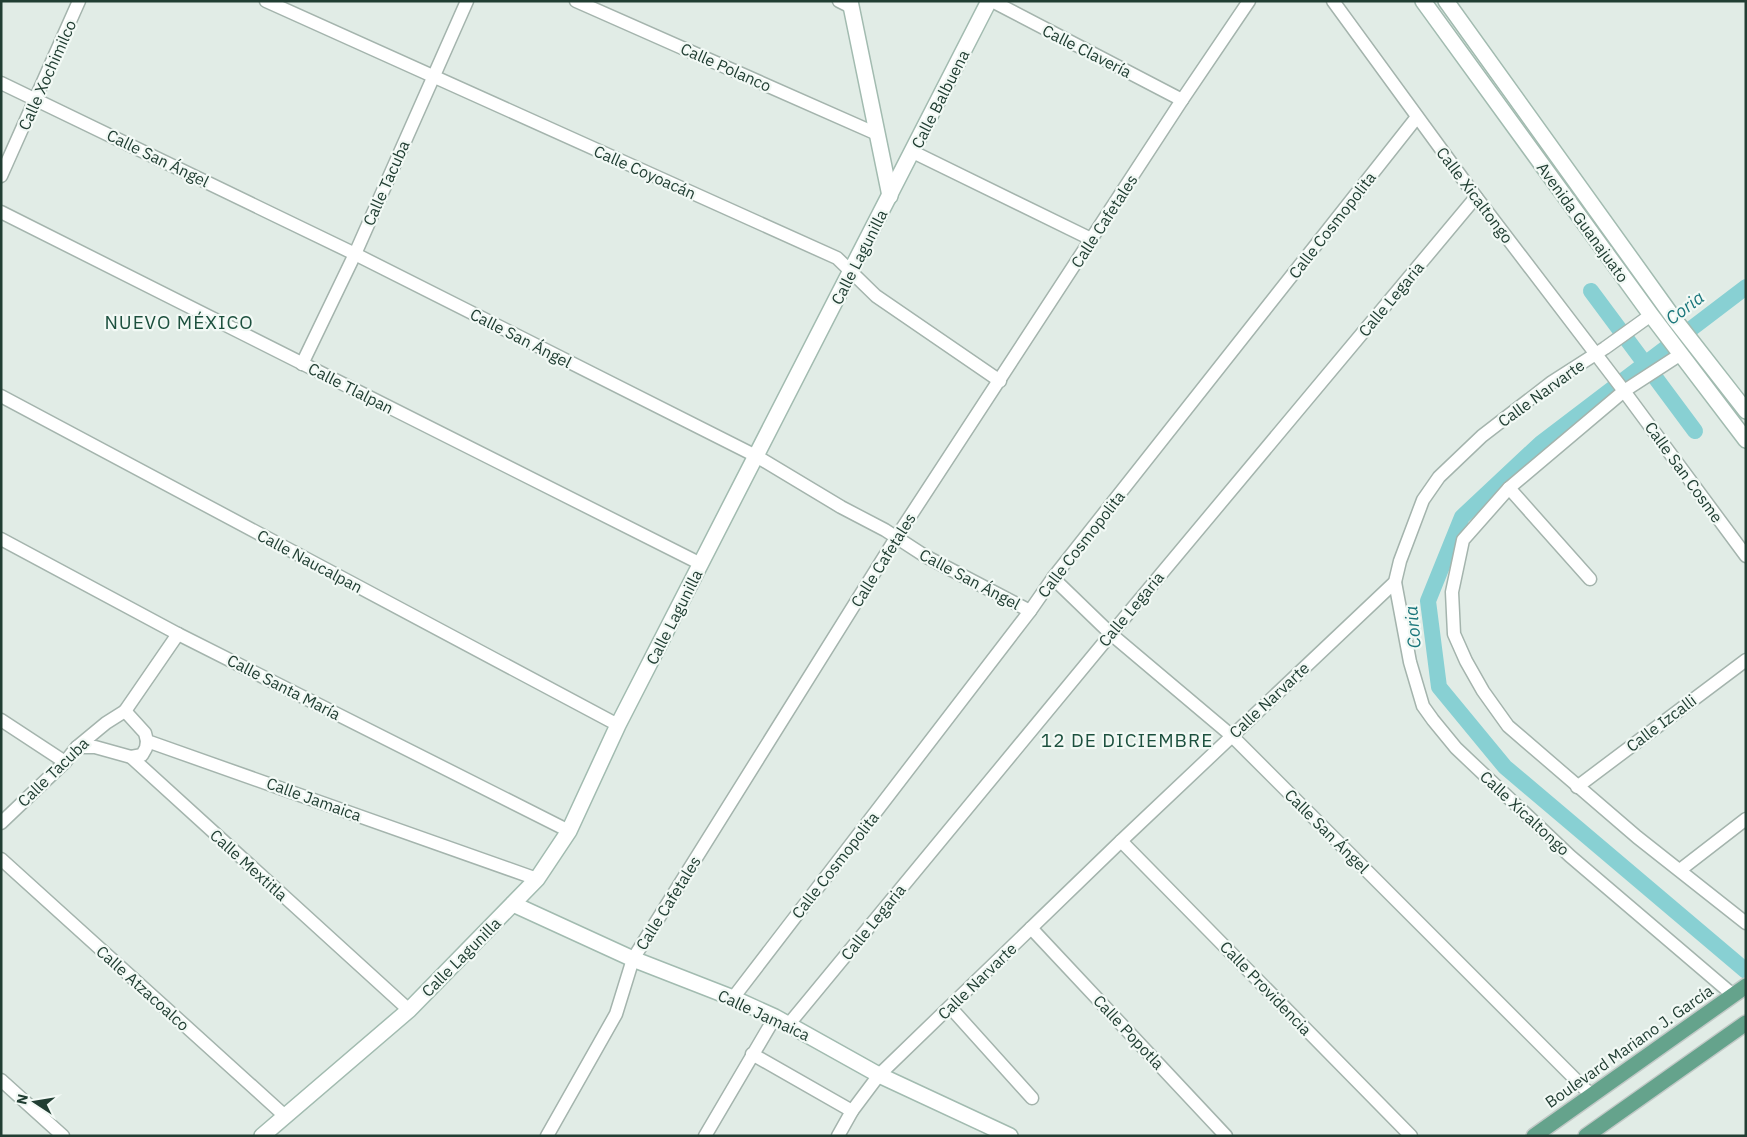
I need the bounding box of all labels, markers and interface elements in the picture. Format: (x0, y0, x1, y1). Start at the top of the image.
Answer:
street label: Calle Xochimilco (14, 17, 80, 133)
street label: Calle Clavería (1039, 20, 1135, 82)
street label: Calle Polanco (678, 38, 774, 96)
street label: Calle Balbuena (907, 46, 974, 152)
street label: Calle San Ángel (104, 124, 213, 191)
street label: Calle Tacuba (358, 137, 414, 229)
street label: Calle Coyoacán (591, 141, 699, 203)
street label: Calle Xicaltongo (1432, 143, 1518, 247)
street label: Avenida Guanajuato (1533, 158, 1633, 286)
street label: Calle Cosmopolita (1284, 167, 1380, 282)
street label: Calle Cafetales (1066, 171, 1142, 271)
street label: Calle Lagunilla (826, 206, 892, 308)
street label: Calle Legaria (1354, 257, 1428, 341)
water label: Coria (1661, 286, 1709, 330)
street label: Calle San Ángel (467, 303, 576, 372)
district label: NUEVO MÉXICO (104, 310, 254, 334)
street label: Calle Narvarte (1494, 355, 1588, 431)
street label: Calle Tlalpan (305, 358, 397, 418)
street label: Calle San Cosme (1641, 418, 1727, 527)
street label: Calle Cosmopolita (1033, 486, 1129, 601)
street label: Calle Cafetales (846, 509, 920, 611)
street label: Calle Naucalpan (254, 525, 366, 597)
street label: Calle San Ángel (916, 543, 1024, 614)
street label: Calle Lagunilla (641, 566, 707, 668)
street label: Calle Legaria (1094, 567, 1168, 651)
water label: Coria (1399, 605, 1426, 649)
street label: Calle Santa María (224, 650, 344, 724)
street label: Calle Narvarte (1225, 658, 1313, 742)
street label: Calle Izcalli (1622, 690, 1700, 756)
district label: 12 DE DICIEMBRE (1041, 728, 1213, 752)
street label: Calle Tacuba (13, 733, 93, 811)
street label: Calle Xicaltongo (1476, 766, 1574, 860)
street label: Calle Jamaica (264, 773, 365, 826)
street label: Calle San Ángel (1281, 784, 1374, 877)
street label: Calle Cosmopolita (787, 807, 883, 922)
street label: Calle Mextitla (206, 825, 292, 905)
street label: Calle Cafetales (631, 852, 705, 954)
street label: Calle Legaria (836, 880, 910, 964)
street label: Calle Lagunilla (417, 913, 505, 1001)
street label: Calle Providencia (1216, 937, 1316, 1040)
street label: Calle Narvarte (933, 938, 1021, 1024)
street label: Calle Atzacoalco (92, 941, 194, 1035)
street label: Boulevard Mariano J. García (1541, 980, 1717, 1112)
street label: Calle Jamaica (715, 985, 814, 1045)
street label: Calle Popotla (1089, 991, 1169, 1074)
north arrow (10, 1077, 60, 1127)
text: N (12, 1092, 32, 1106)

